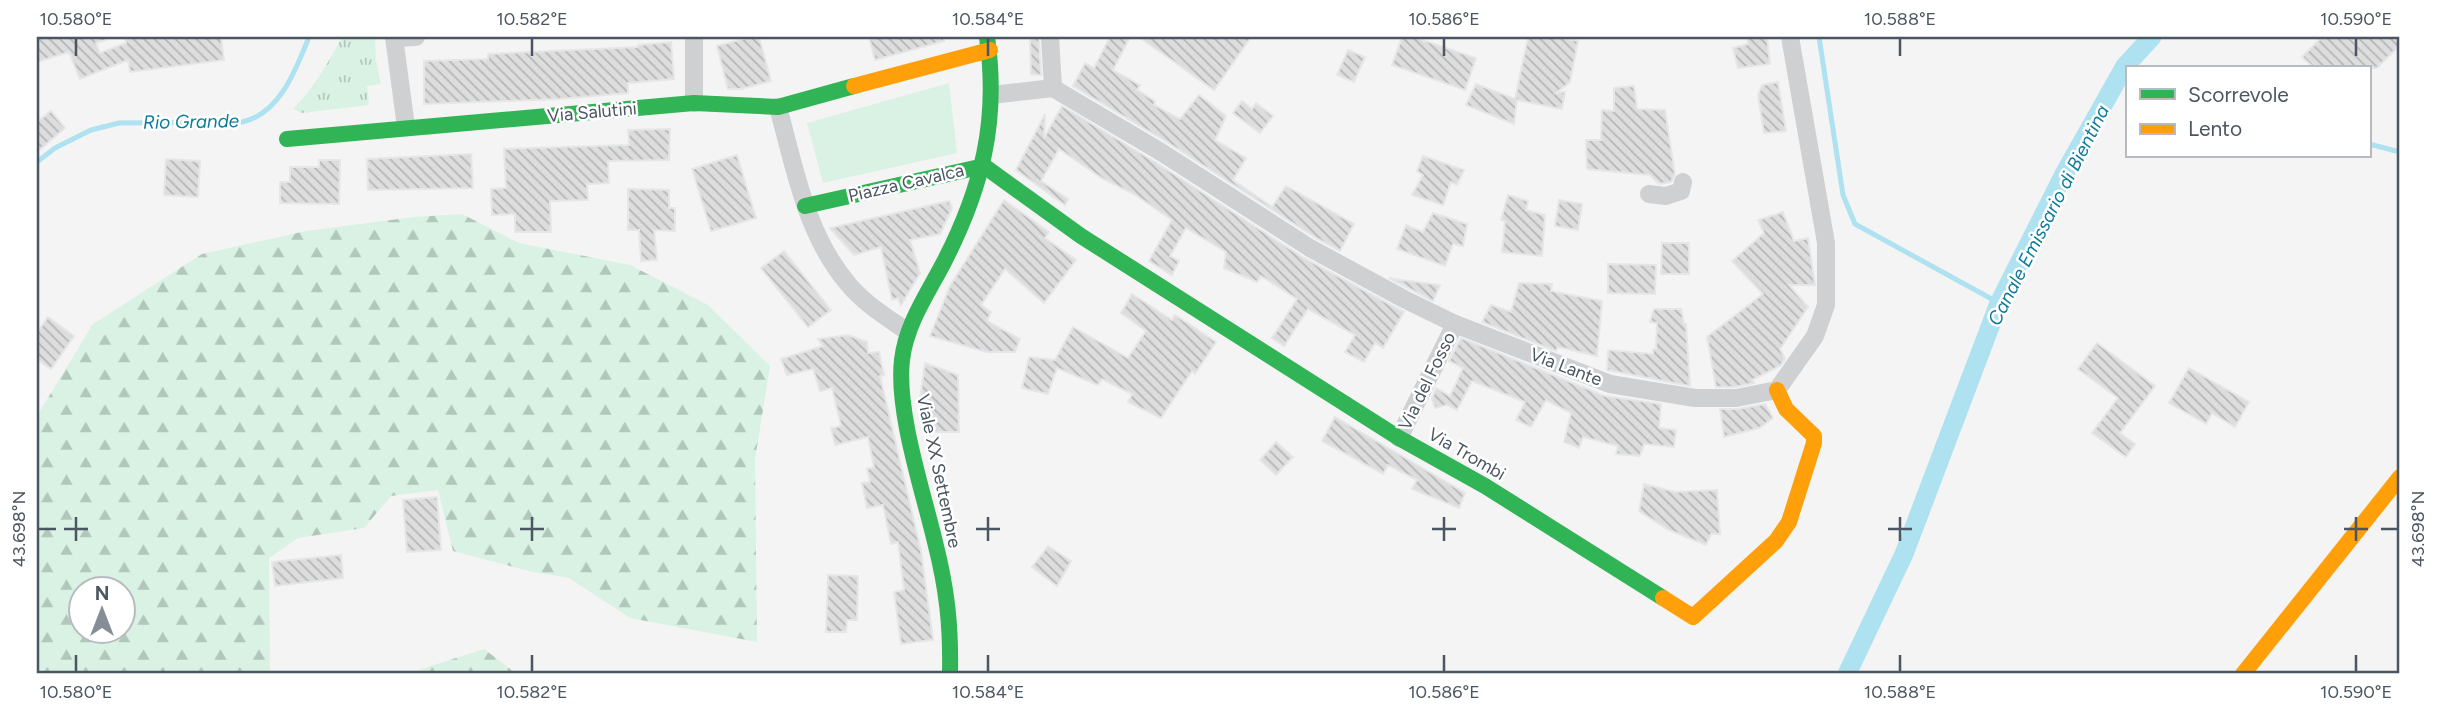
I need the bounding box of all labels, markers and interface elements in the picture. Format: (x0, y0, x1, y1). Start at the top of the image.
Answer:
text: 10.580°E (40, 8, 112, 30)
text: 10.582°E (496, 8, 568, 30)
text: 10.584°E (952, 8, 1024, 30)
text: 10.586°E (1408, 8, 1480, 30)
text: 10.588°E (1864, 8, 1936, 30)
text: 10.590°E (2320, 8, 2392, 30)
legend (2126, 66, 2370, 158)
text: Scorrevole (2188, 82, 2289, 107)
street label: Via Salutini (546, 97, 638, 127)
water label: Canale Emissario di Bientina (1983, 101, 2114, 329)
water label: Rio Grande (143, 109, 240, 134)
text: Lento (2188, 116, 2242, 141)
street label: Piazza Cavalca (846, 159, 966, 207)
street label: Via del Fosso (1394, 328, 1460, 434)
street label: Via Lante (1527, 343, 1605, 391)
street label: Viale XX Settembre (912, 392, 966, 550)
street label: Via Trombi (1424, 423, 1510, 485)
text: 43.698°N (8, 491, 30, 567)
text: 43.698°N (2407, 491, 2429, 567)
north arrow (66, 574, 136, 644)
text: N (95, 582, 109, 605)
text: 10.580°E (40, 681, 112, 703)
text: 10.582°E (496, 681, 568, 703)
text: 10.584°E (952, 681, 1024, 703)
text: 10.586°E (1408, 681, 1480, 703)
text: 10.588°E (1864, 681, 1936, 703)
text: 10.590°E (2320, 681, 2392, 703)

